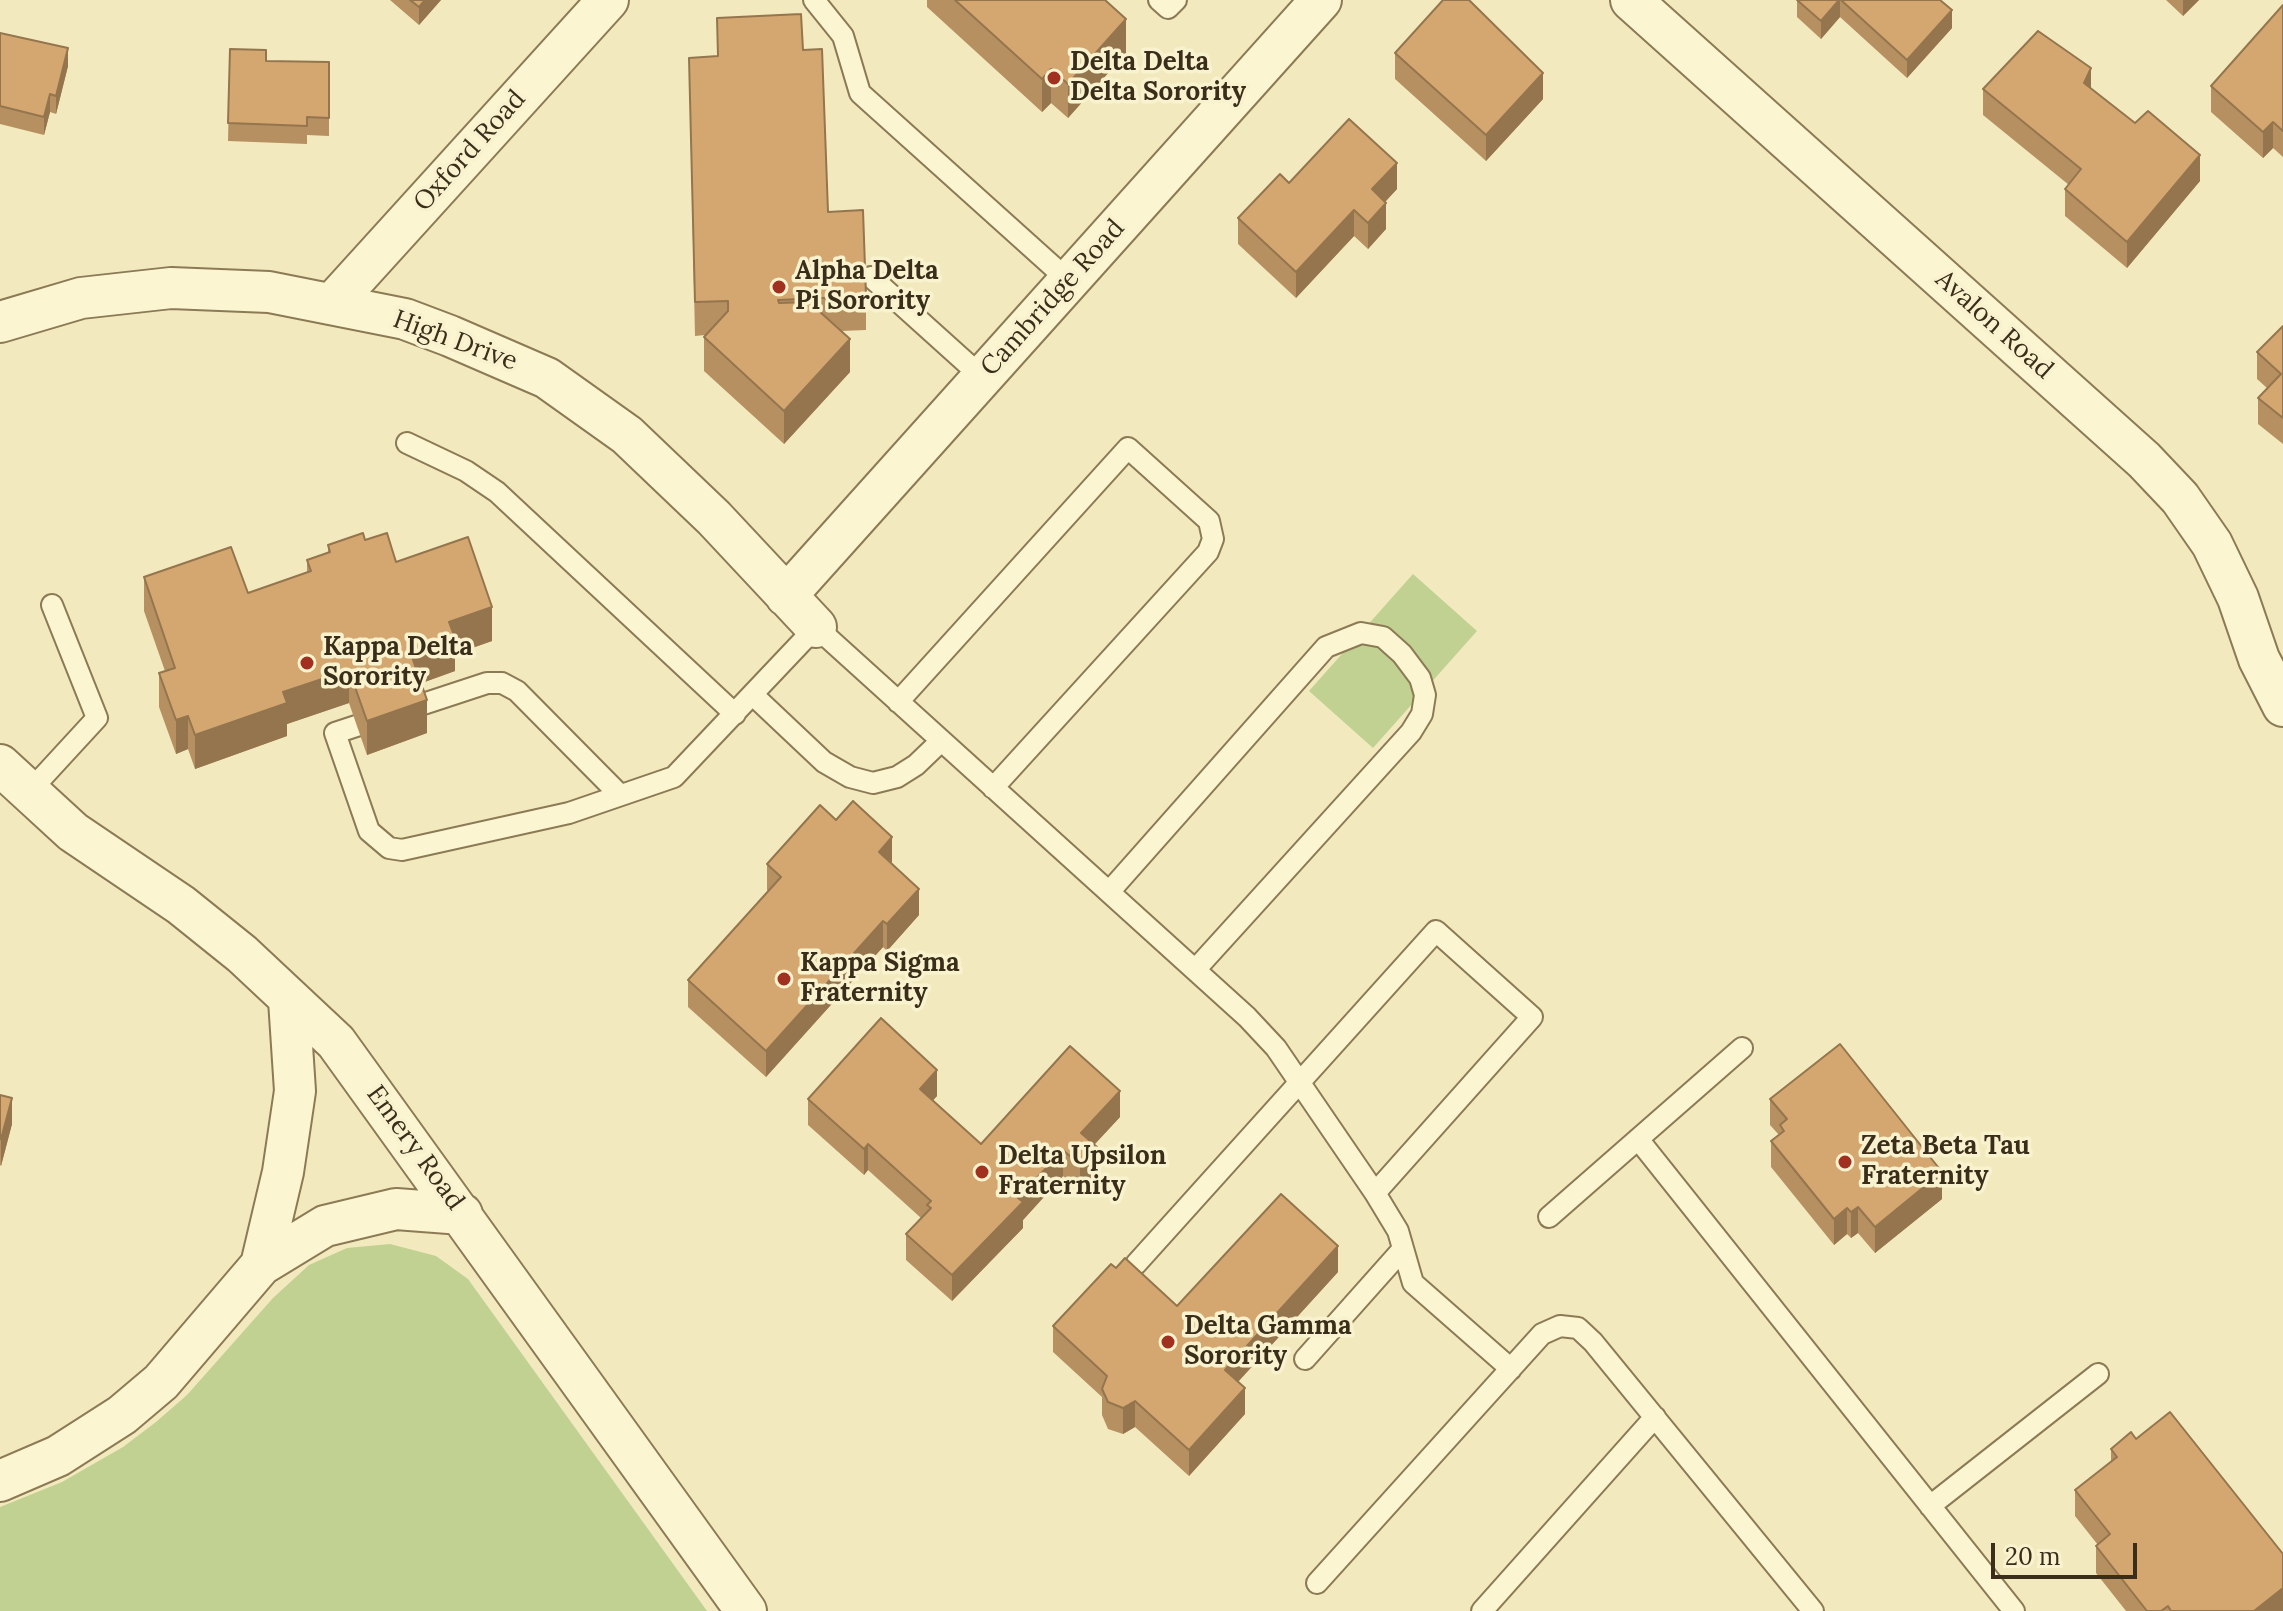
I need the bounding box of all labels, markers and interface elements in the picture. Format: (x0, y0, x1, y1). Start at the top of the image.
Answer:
place label: Delta Delta Delta Sorority (1070, 47, 1246, 108)
marker: Delta Delta Delta Sorority (1045, 69, 1063, 87)
street label: Oxford Road (408, 84, 532, 218)
street label: Cambridge Road (975, 213, 1131, 383)
place label: Alpha Delta Pi Sorority (795, 256, 939, 318)
street label: Avalon Road (1929, 264, 2059, 386)
marker: Alpha Delta Pi Sorority (770, 278, 788, 296)
street label: High Drive (389, 304, 521, 378)
place label: Kappa Delta Sorority (323, 632, 473, 694)
marker: Kappa Delta Sorority (298, 654, 316, 672)
place label: Kappa Sigma Fraternity (800, 948, 960, 1010)
marker: Kappa Sigma Fraternity (775, 970, 793, 988)
street label: Emery Road (359, 1080, 471, 1216)
place label: Zeta Beta Tau Fraternity (1861, 1131, 2030, 1192)
place label: Delta Upsilon Fraternity (998, 1141, 1166, 1202)
marker: Zeta Beta Tau Fraternity (1836, 1153, 1854, 1171)
marker: Delta Upsilon Fraternity (973, 1163, 991, 1181)
place label: Delta Gamma Sorority (1184, 1311, 1352, 1372)
marker: Delta Gamma Sorority (1159, 1333, 1177, 1351)
scale bar (1995, 1527, 2141, 1577)
text: 20 m (2005, 1541, 2061, 1572)

